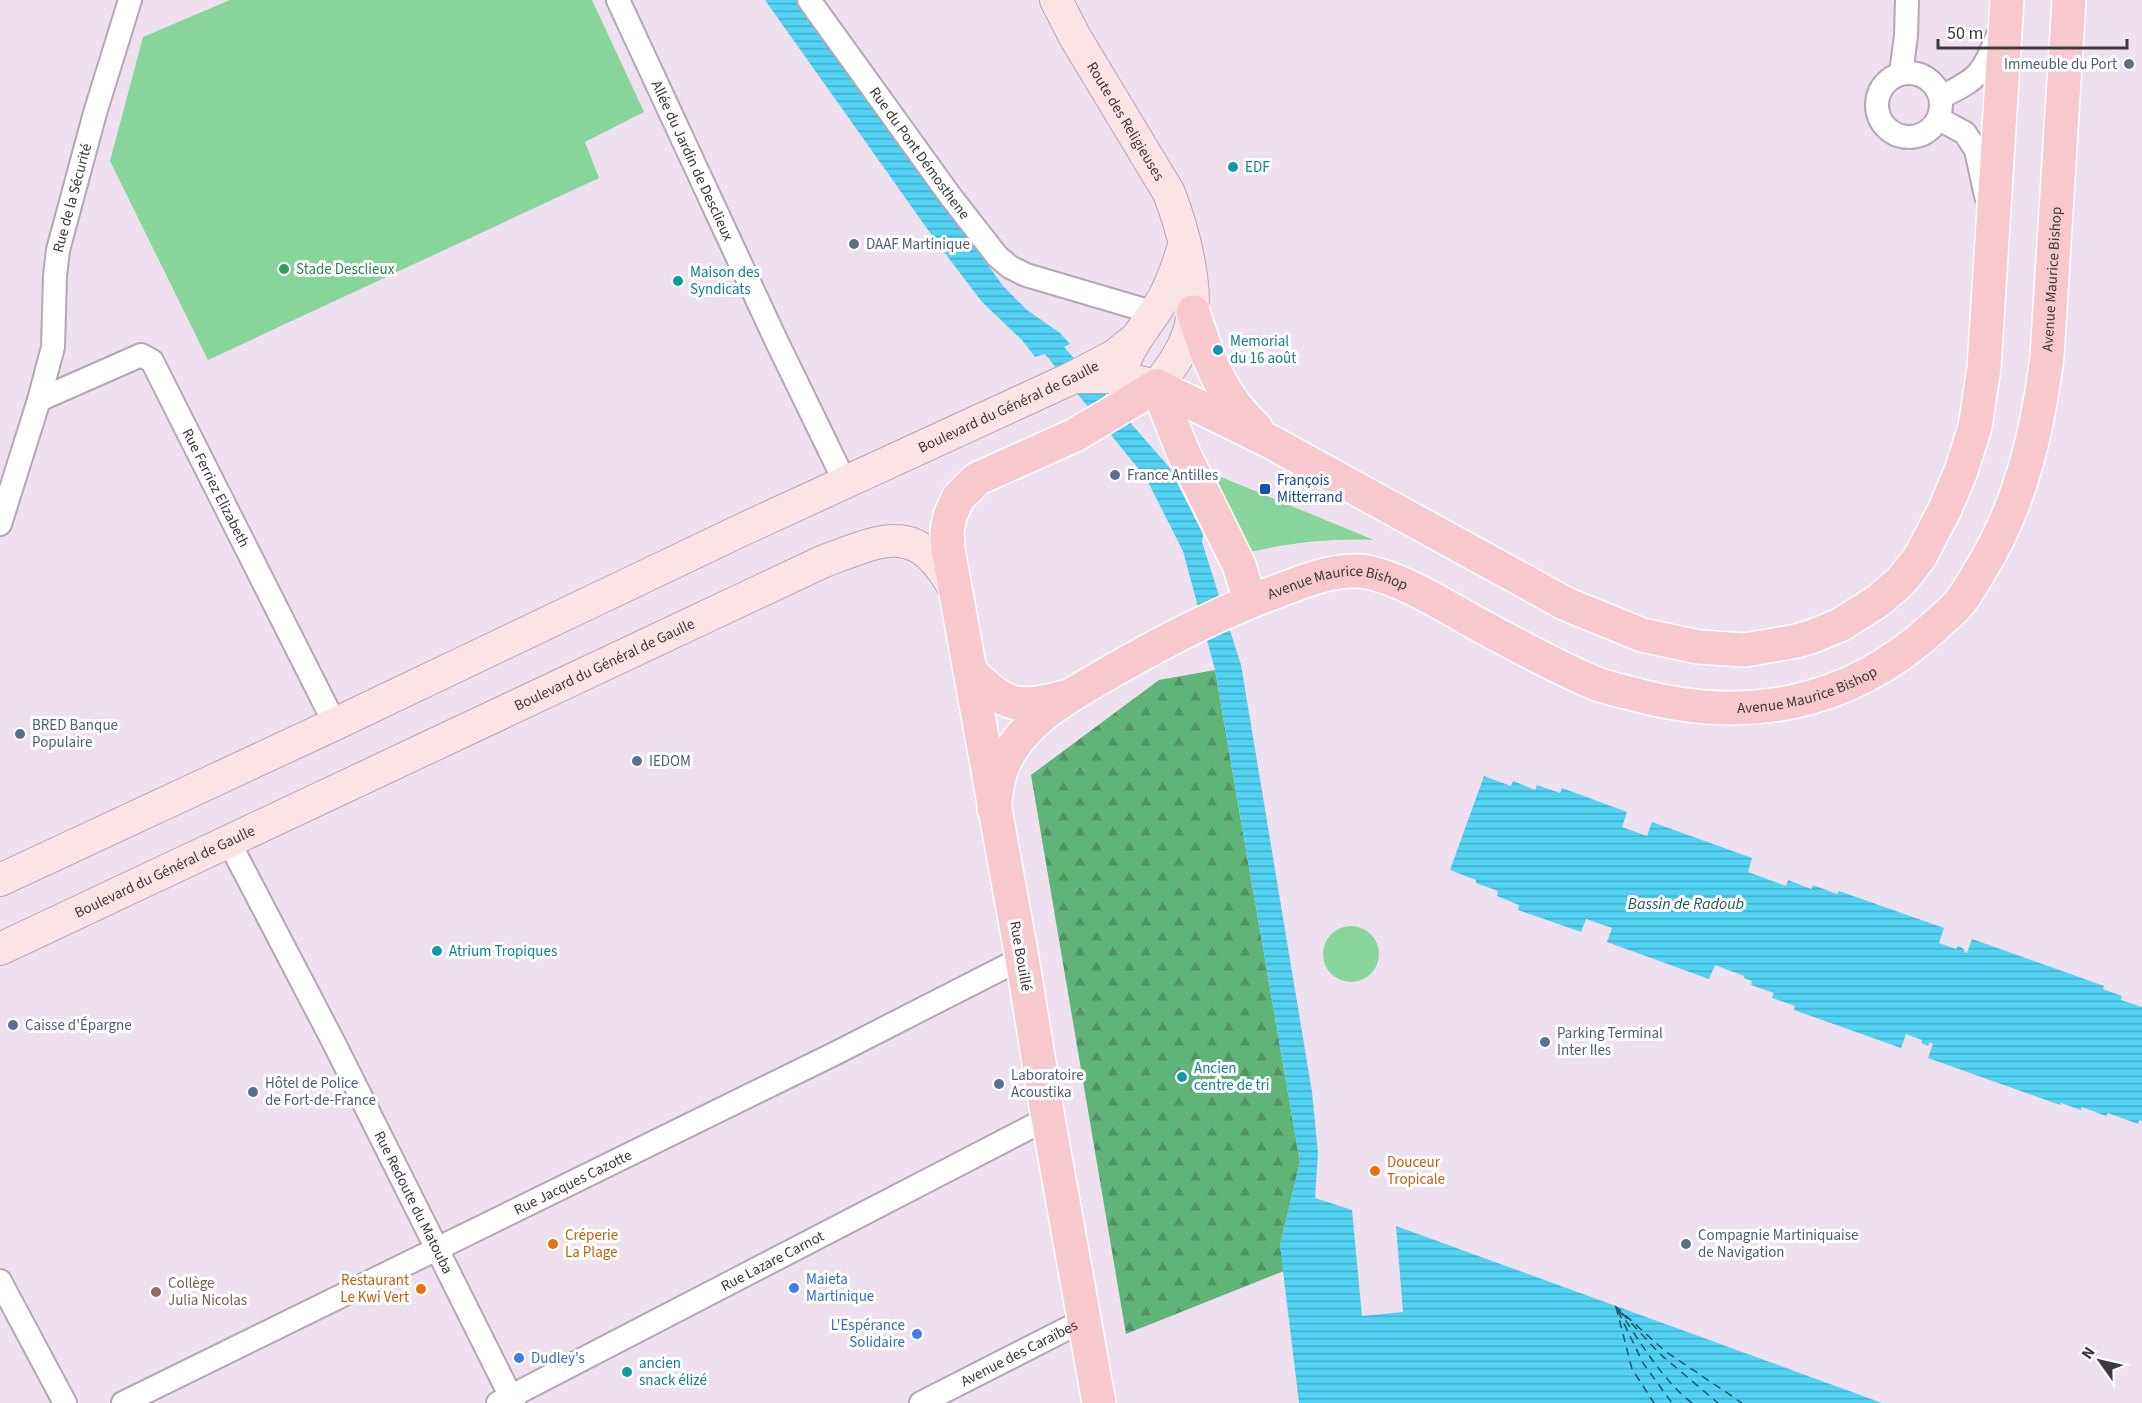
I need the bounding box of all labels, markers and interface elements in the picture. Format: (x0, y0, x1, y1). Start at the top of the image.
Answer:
scale bar (1938, 12, 2127, 50)
text: 50 m (1947, 21, 1983, 46)
place label: Immeuble du Port (2004, 54, 2117, 75)
marker: Immeuble du Port (2122, 57, 2136, 71)
street label: Route des Religieuses (1081, 58, 1169, 185)
street label: Allée du Jardin de Desclieux (646, 77, 739, 245)
street label: Rue du Pont Démosthene (864, 83, 975, 224)
street label: Rue de la Sécurité (48, 141, 97, 255)
place label: EDF (1245, 157, 1270, 178)
marker: EDF (1226, 160, 1240, 174)
street label: Avenue Maurice Bishop (2037, 206, 2067, 352)
place label: DAAF Martinique (866, 234, 970, 255)
marker: DAAF Martinique (847, 237, 861, 251)
place label: Stade Desclieux (296, 259, 395, 280)
marker: Stade Desclieux (277, 262, 291, 276)
place label: Maison des Syndicats (690, 262, 760, 300)
marker: Maison des Syndicats (671, 274, 685, 288)
place label: Memorial du 16 août (1230, 331, 1296, 369)
marker: Memorial du 16 août (1211, 343, 1225, 357)
street label: Boulevard du Général de Gaulle (915, 356, 1103, 458)
street label: Rue Ferriez Elizabeth (177, 425, 254, 551)
place label: France Antilles (1127, 465, 1218, 486)
marker: France Antilles (1108, 468, 1122, 482)
place label: François Mitterrand (1277, 470, 1343, 508)
marker: François Mitterrand (1258, 482, 1272, 496)
street label: Avenue Maurice Bishop (1264, 561, 1411, 605)
street label: Boulevard du Général de Gaulle (511, 613, 698, 716)
street label: Avenue Maurice Bishop (1737, 661, 1881, 719)
place label: BRED Banque Populaire (32, 715, 118, 753)
marker: BRED Banque Populaire (13, 727, 27, 741)
place label: IEDOM (649, 751, 691, 772)
marker: IEDOM (630, 754, 644, 768)
street label: Boulevard du Général de Gaulle (71, 820, 259, 923)
water label: Bassin de Radoub (1628, 893, 1744, 915)
street label: Rue Bouillé (1004, 919, 1037, 993)
place label: Atrium Tropiques (449, 941, 557, 962)
marker: Atrium Tropiques (430, 944, 444, 958)
place label: Caisse d'Épargne (25, 1015, 132, 1036)
marker: Caisse d'Épargne (6, 1018, 20, 1032)
place label: Parking Terminal Inter Iles (1557, 1023, 1663, 1061)
marker: Parking Terminal Inter Iles (1538, 1035, 1552, 1049)
place label: Ancien centre de tri (1194, 1058, 1269, 1096)
place label: Laboratoire Acoustika (1011, 1065, 1084, 1103)
marker: Ancien centre de tri (1175, 1070, 1189, 1084)
place label: Hôtel de Police de Fort-de-France (265, 1073, 376, 1111)
marker: Laboratoire Acoustika (992, 1077, 1006, 1091)
marker: Hôtel de Police de Fort-de-France (246, 1085, 260, 1099)
street label: Rue Redoute du Matouba (369, 1127, 458, 1278)
street label: Rue Jacques Cazotte (510, 1145, 636, 1221)
place label: Douceur Tropicale (1387, 1152, 1445, 1190)
marker: Douceur Tropicale (1368, 1164, 1382, 1178)
place label: Créperie La Plage (565, 1225, 618, 1263)
place label: Compagnie Martiniquaise de Navigation (1698, 1225, 1859, 1263)
street label: Rue Lazare Carnot (717, 1226, 828, 1297)
marker: Créperie La Plage (546, 1237, 560, 1251)
marker: Compagnie Martiniquaise de Navigation (1679, 1237, 1693, 1251)
place label: Maieta Martinique (806, 1269, 874, 1307)
place label: Restaurant Le Kwi Vert (340, 1270, 409, 1308)
place label: Collège Julia Nicolas (168, 1273, 247, 1311)
marker: Maieta Martinique (787, 1281, 801, 1295)
marker: Restaurant Le Kwi Vert (414, 1282, 428, 1296)
marker: Collège Julia Nicolas (149, 1285, 163, 1299)
place label: L'Espérance Solidaire (831, 1315, 905, 1353)
street label: Avenue des Caraïbes (957, 1315, 1081, 1392)
marker: L'Espérance Solidaire (910, 1327, 924, 1341)
north arrow (2070, 1331, 2130, 1391)
text: N (2076, 1343, 2100, 1364)
place label: Dudley's (531, 1348, 585, 1369)
marker: Dudley's (512, 1351, 526, 1365)
place label: ancien snack élizé (639, 1353, 707, 1391)
marker: ancien snack élizé (620, 1365, 634, 1379)

